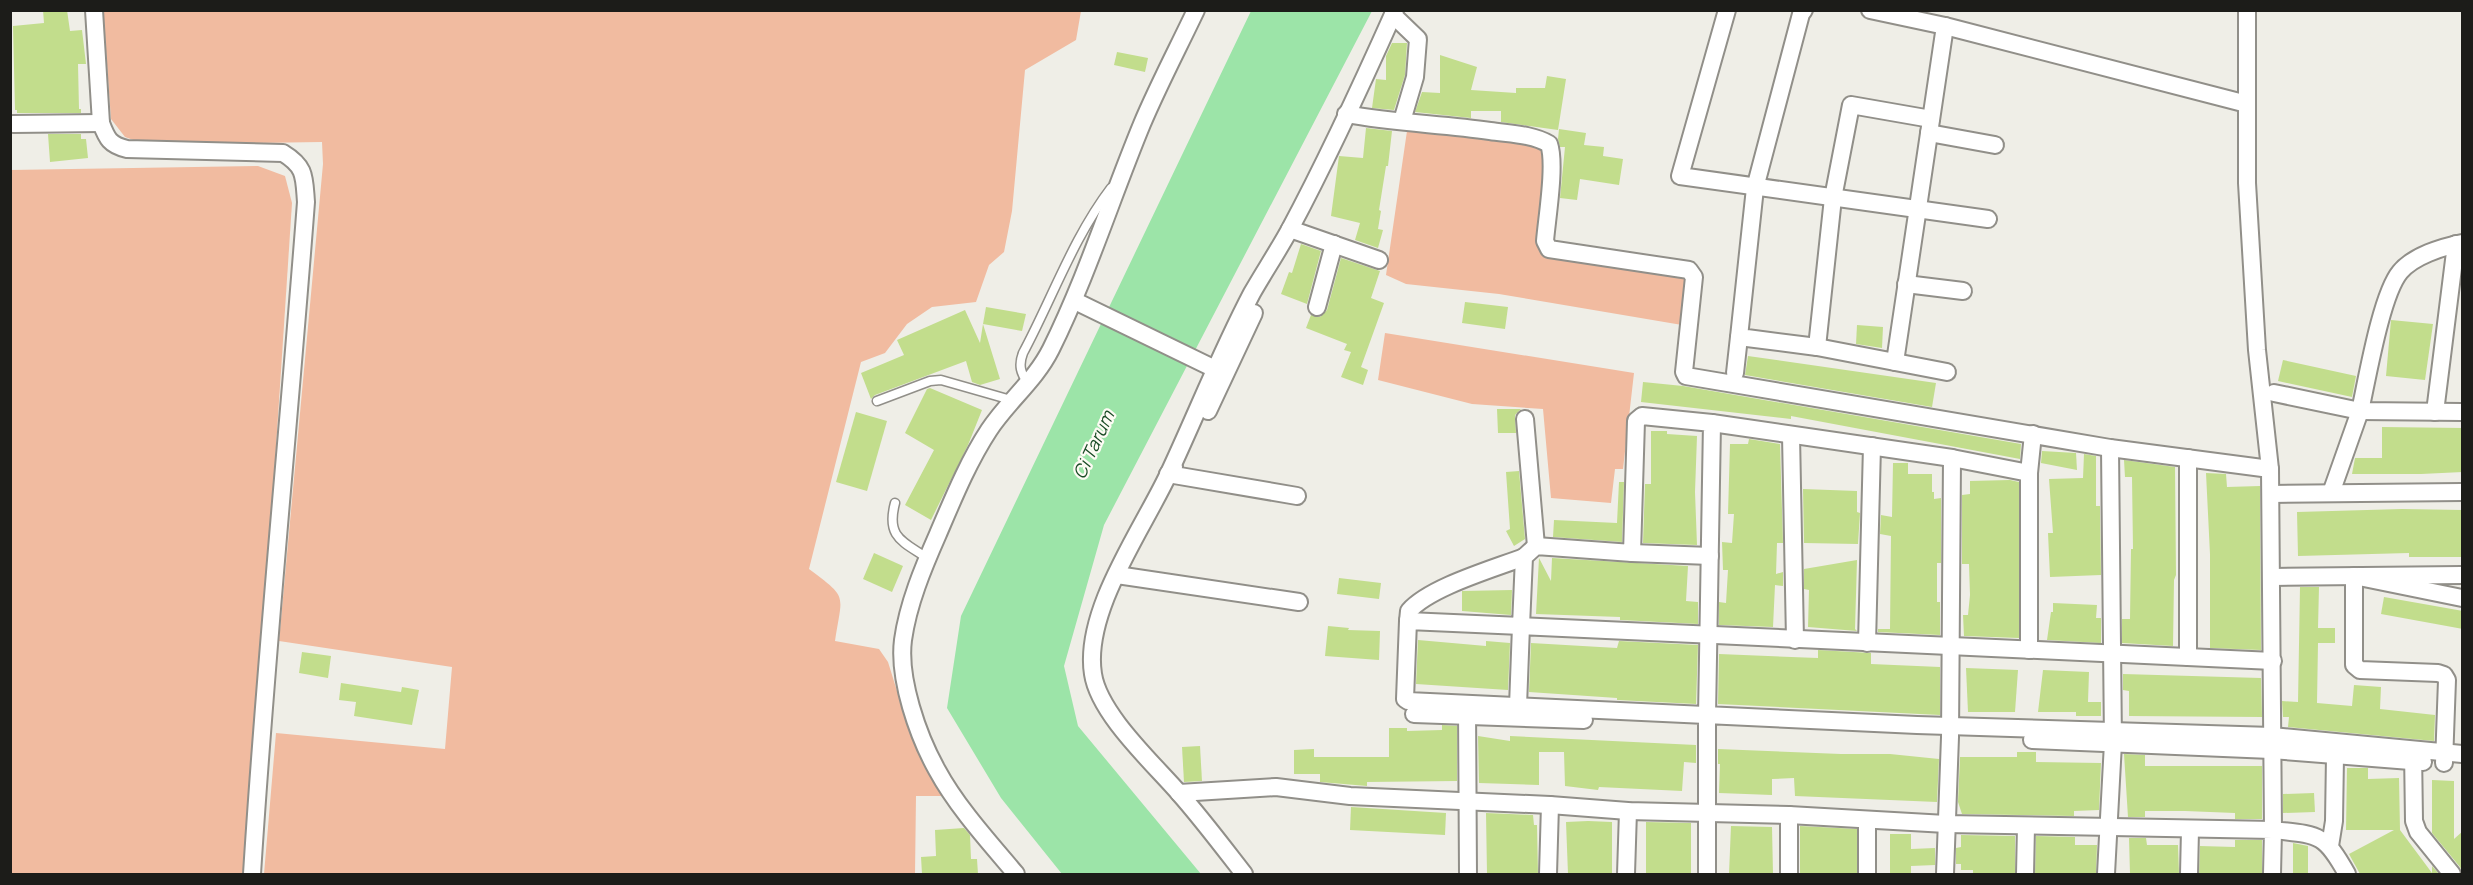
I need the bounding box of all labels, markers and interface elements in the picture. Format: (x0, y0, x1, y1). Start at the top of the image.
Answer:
water label: Ci Tarum (1067, 405, 1120, 483)

